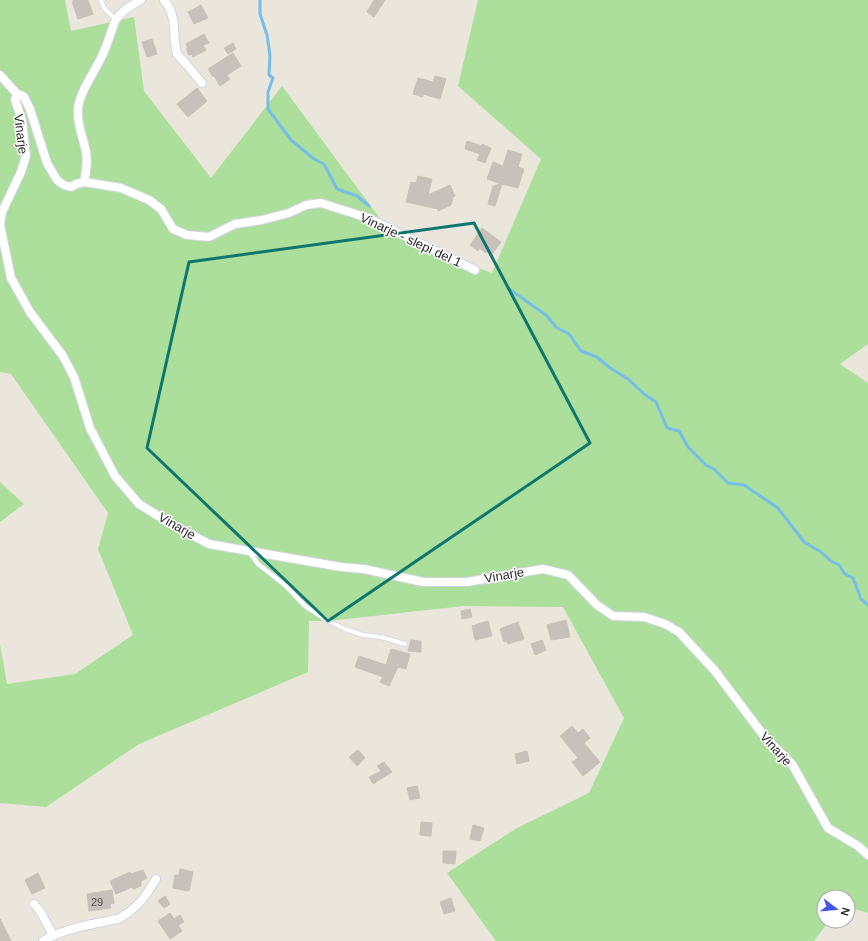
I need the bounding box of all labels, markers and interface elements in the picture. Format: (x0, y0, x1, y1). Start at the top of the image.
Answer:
street label: Vinarje (11, 113, 31, 155)
street label: Vinarje - slepi del 1 (358, 210, 464, 270)
street label: Vinarje (156, 509, 198, 543)
street label: Vinarje (483, 564, 525, 586)
street label: Vinarje (757, 729, 795, 769)
north arrow (816, 889, 856, 929)
house number: 29 (91, 896, 103, 908)
text: N (839, 906, 852, 917)

